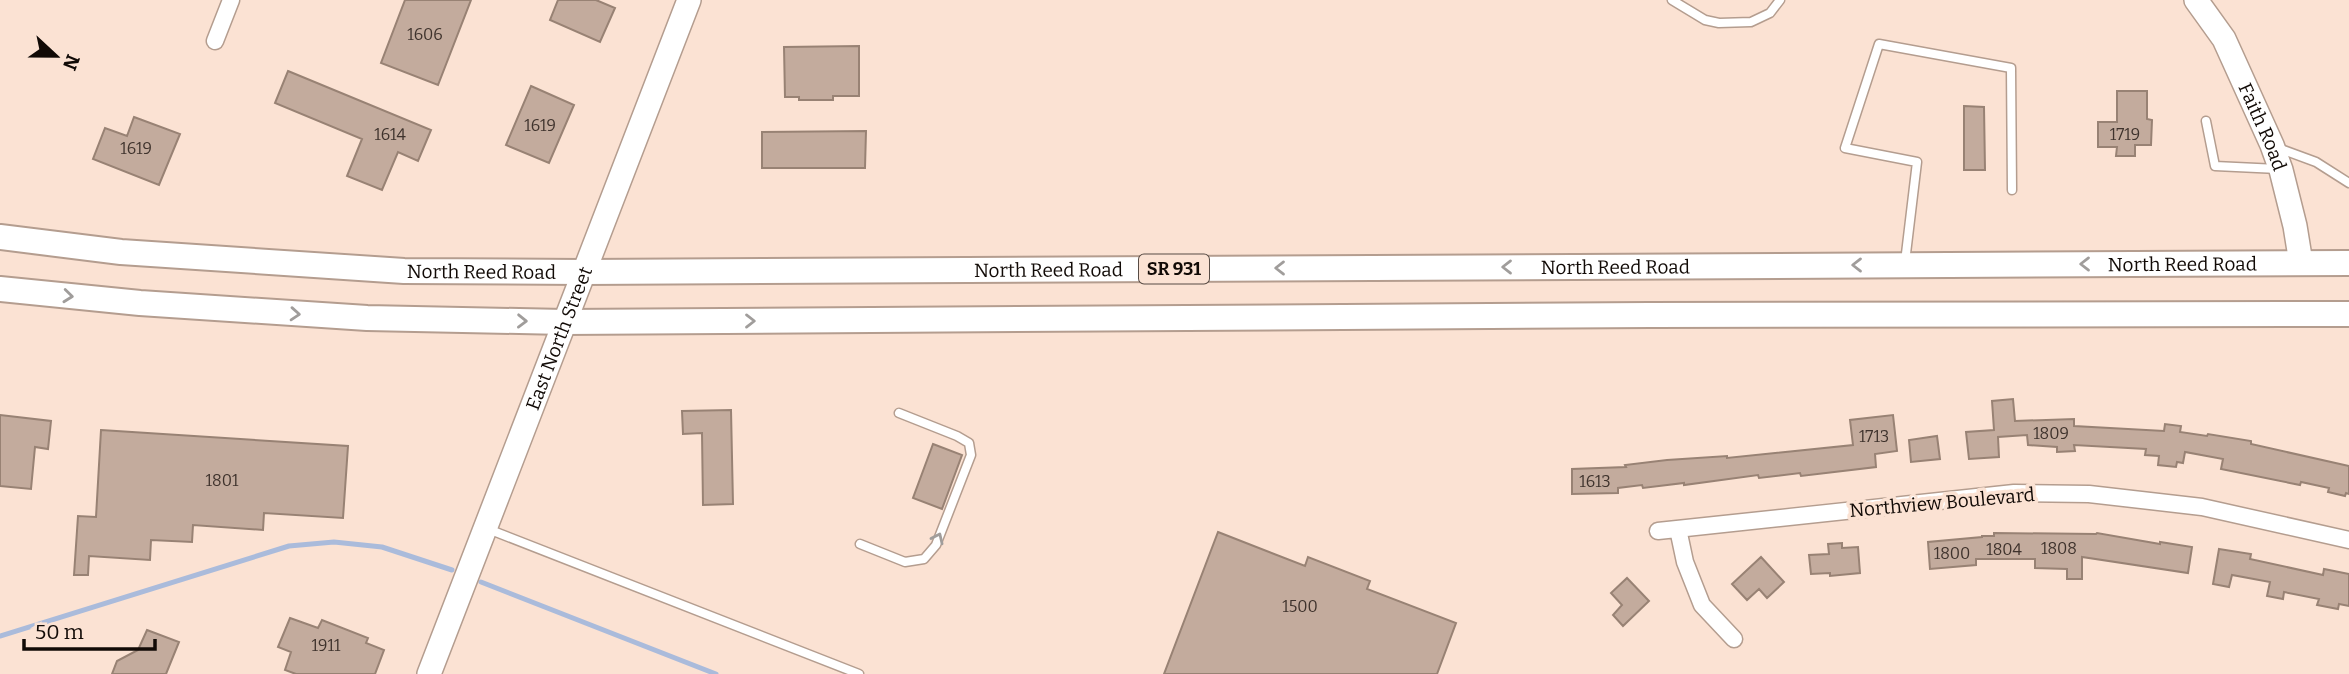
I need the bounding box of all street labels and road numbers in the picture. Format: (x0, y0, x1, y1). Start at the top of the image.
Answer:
street label: Faith Road (2233, 79, 2291, 174)
street label: North Reed Road (2108, 252, 2257, 276)
road number: SR 931 (1139, 255, 1209, 284)
street label: North Reed Road (1541, 255, 1690, 279)
street label: North Reed Road (974, 258, 1123, 282)
street label: North Reed Road (407, 260, 556, 284)
street label: East North Street (521, 263, 597, 413)
street label: Northview Boulevard (1848, 483, 2036, 522)

